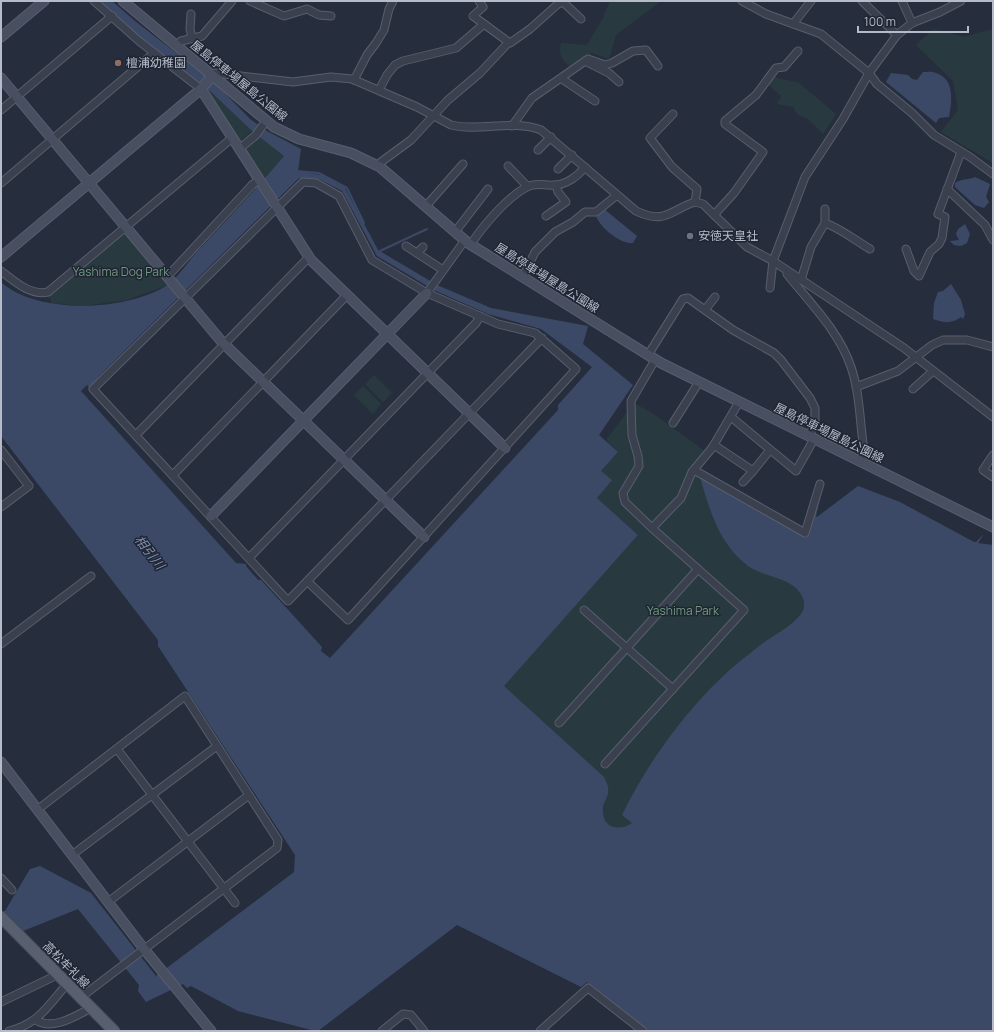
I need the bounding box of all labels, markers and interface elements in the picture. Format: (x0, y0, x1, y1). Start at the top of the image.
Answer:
scale bar (858, 8, 968, 34)
text: 100 m (864, 13, 896, 30)
street label: 屋島停車場屋島公園線 (187, 36, 291, 125)
place label: 檀浦幼稚園 (126, 54, 186, 71)
marker: 檀浦幼稚園 (113, 58, 123, 68)
place label: 安徳天皇社 (698, 227, 758, 244)
marker: 安徳天皇社 (685, 231, 695, 241)
street label: 屋島停車場屋島公園線 (492, 239, 603, 317)
park label: Yashima Dog Park (73, 263, 170, 280)
street label: 屋島停車場屋島公園線 (772, 399, 887, 466)
water label: 相引川 (131, 531, 170, 574)
park label: Yashima Park (647, 602, 720, 619)
street label: 高松牟礼線 (39, 937, 94, 992)

